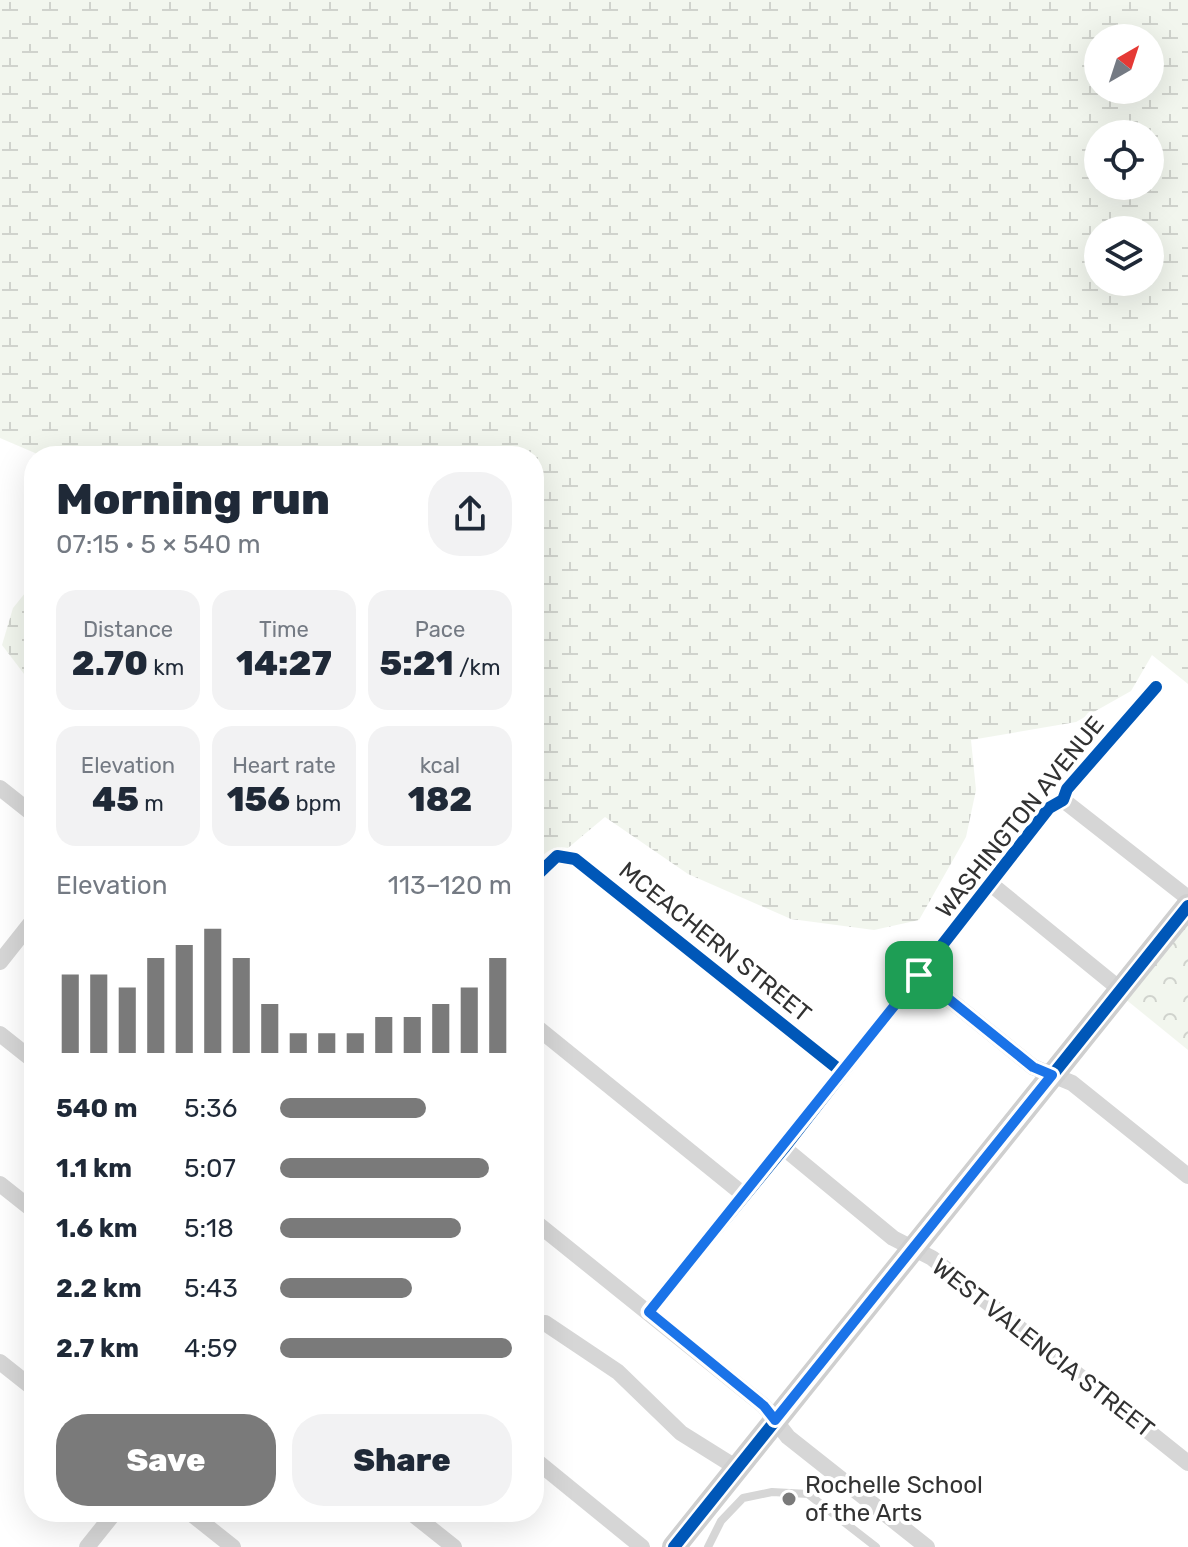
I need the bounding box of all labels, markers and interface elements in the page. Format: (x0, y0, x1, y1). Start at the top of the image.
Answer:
north arrow (1084, 24, 1164, 104)
map controls (1084, 24, 1164, 296)
button: locate (1084, 120, 1164, 200)
button: layers (1084, 216, 1164, 296)
button: share (428, 472, 512, 556)
text: Morning run (56, 473, 330, 525)
text: 07:15 · 5 × 540 m (56, 529, 261, 560)
text: Distance (83, 616, 173, 643)
text: Time (259, 616, 309, 643)
text: Pace (415, 616, 465, 643)
text: 2.70 (72, 643, 148, 684)
text: 14:27 (236, 643, 332, 684)
text: 5:21 (380, 643, 454, 684)
text: km (148, 654, 184, 681)
text: /km (454, 654, 501, 681)
street label: WASHINGTON AVENUE (930, 711, 1110, 923)
text: Elevation (81, 752, 175, 779)
text: Heart rate (232, 752, 336, 779)
text: kcal (420, 752, 460, 779)
text: 45 (92, 779, 139, 820)
text: 156 (227, 779, 290, 820)
text: 182 (408, 779, 472, 820)
text: m (139, 790, 164, 817)
text: bpm (290, 790, 341, 817)
street label: MCEACHERN STREET (613, 856, 817, 1028)
text: Elevation (56, 870, 167, 901)
text: 113–120 m (388, 870, 512, 901)
pin (885, 941, 953, 1009)
icon: arrive (897, 953, 941, 997)
text: 540 m (56, 1093, 138, 1124)
text: 5:36 (184, 1093, 237, 1124)
text: 1.1 km (56, 1153, 132, 1184)
text: 5:07 (184, 1153, 236, 1184)
text: 1.6 km (56, 1213, 138, 1244)
text: 5:18 (184, 1213, 234, 1244)
street label: WEST VALENCIA STREET (927, 1253, 1159, 1443)
text: 2.2 km (56, 1273, 142, 1304)
text: 5:43 (184, 1273, 238, 1304)
text: 2.7 km (56, 1333, 139, 1364)
text: 4:59 (184, 1333, 238, 1364)
button: Save (56, 1414, 276, 1506)
button: Share (292, 1414, 512, 1506)
place label: Rochelle School of the Arts (805, 1471, 983, 1527)
marker: Rochelle School of the Arts (780, 1490, 798, 1508)

